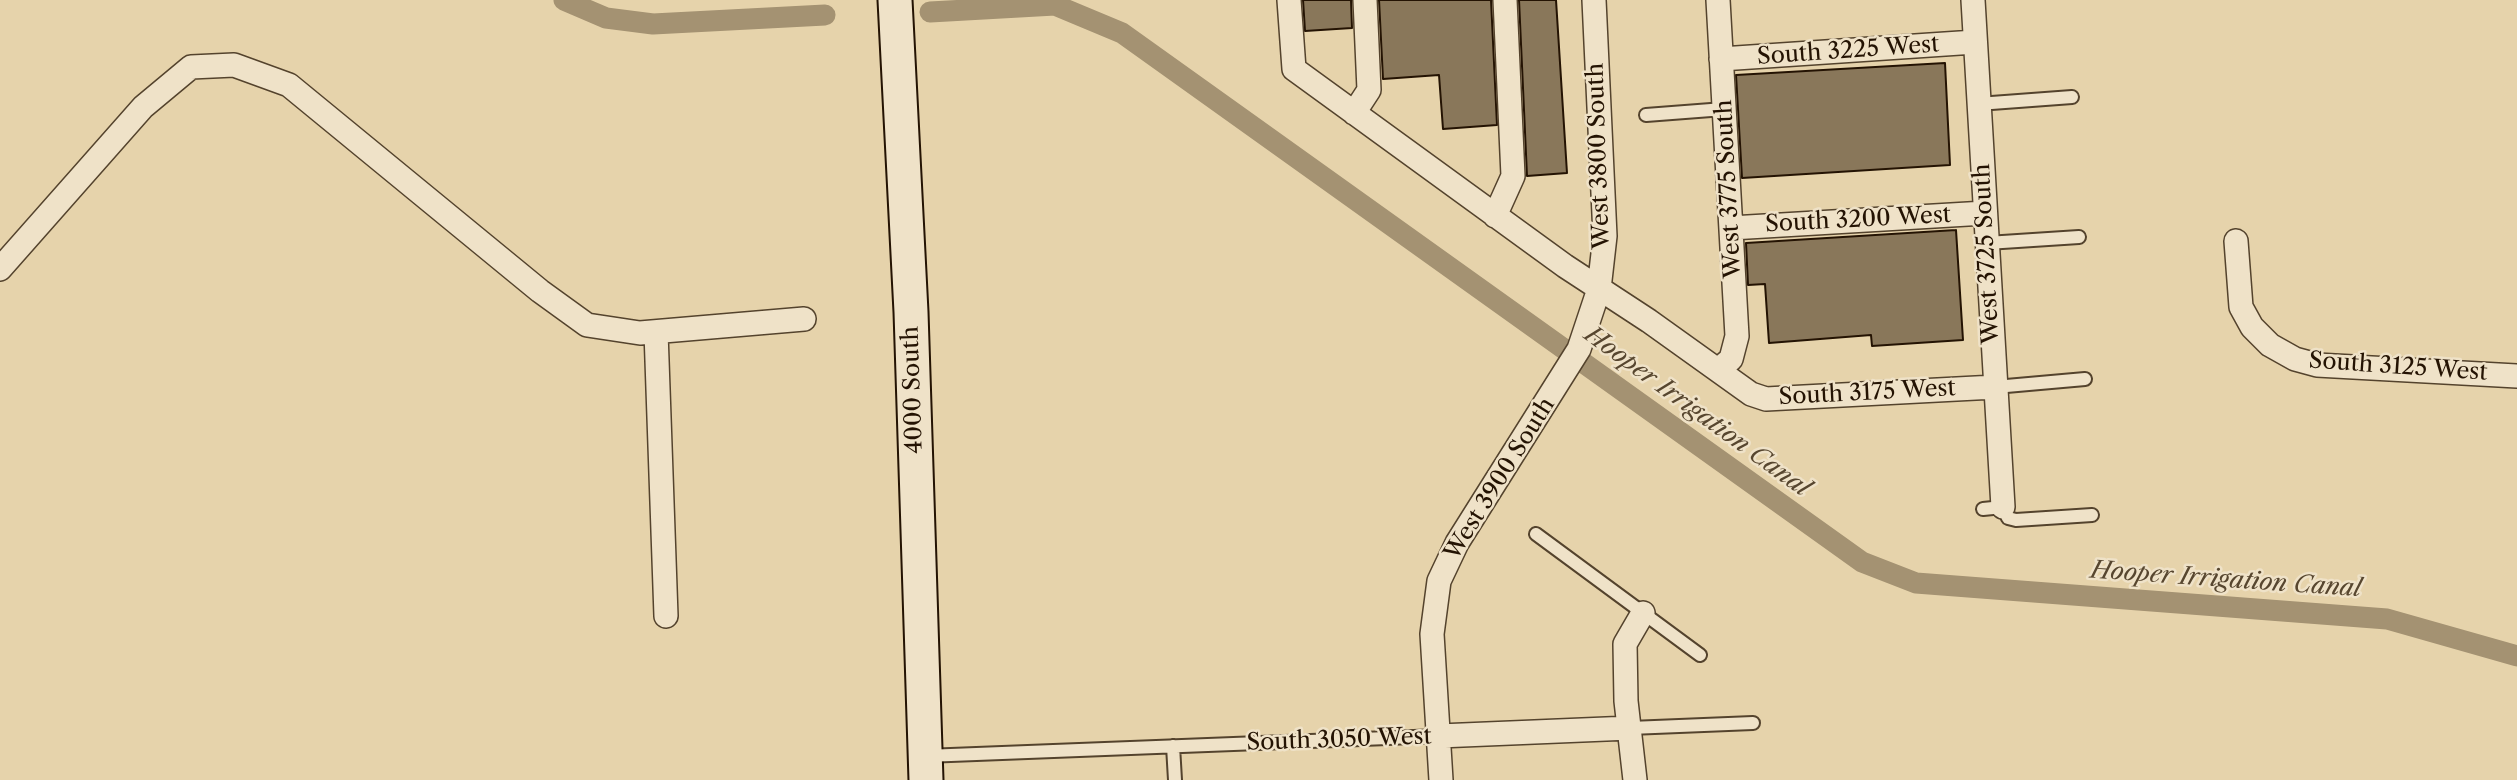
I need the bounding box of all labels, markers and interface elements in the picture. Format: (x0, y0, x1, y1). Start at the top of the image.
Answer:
street label: South 3225 West (1756, 31, 1940, 71)
street label: West 3800 South (1582, 62, 1616, 250)
street label: West 3775 South (1711, 99, 1747, 279)
street label: West 3725 South (1968, 163, 2006, 345)
street label: South 3200 West (1764, 201, 1952, 239)
water label: Hooper Irrigation Canal (1579, 321, 1815, 503)
street label: 4000 South (897, 326, 929, 454)
street label: South 3125 West (2308, 347, 2488, 387)
street label: South 3175 West (1778, 375, 1956, 411)
street label: West 3900 South (1439, 393, 1561, 565)
water label: Hooper Irrigation Canal (2090, 556, 2362, 604)
street label: South 3050 West (1246, 723, 1432, 757)

